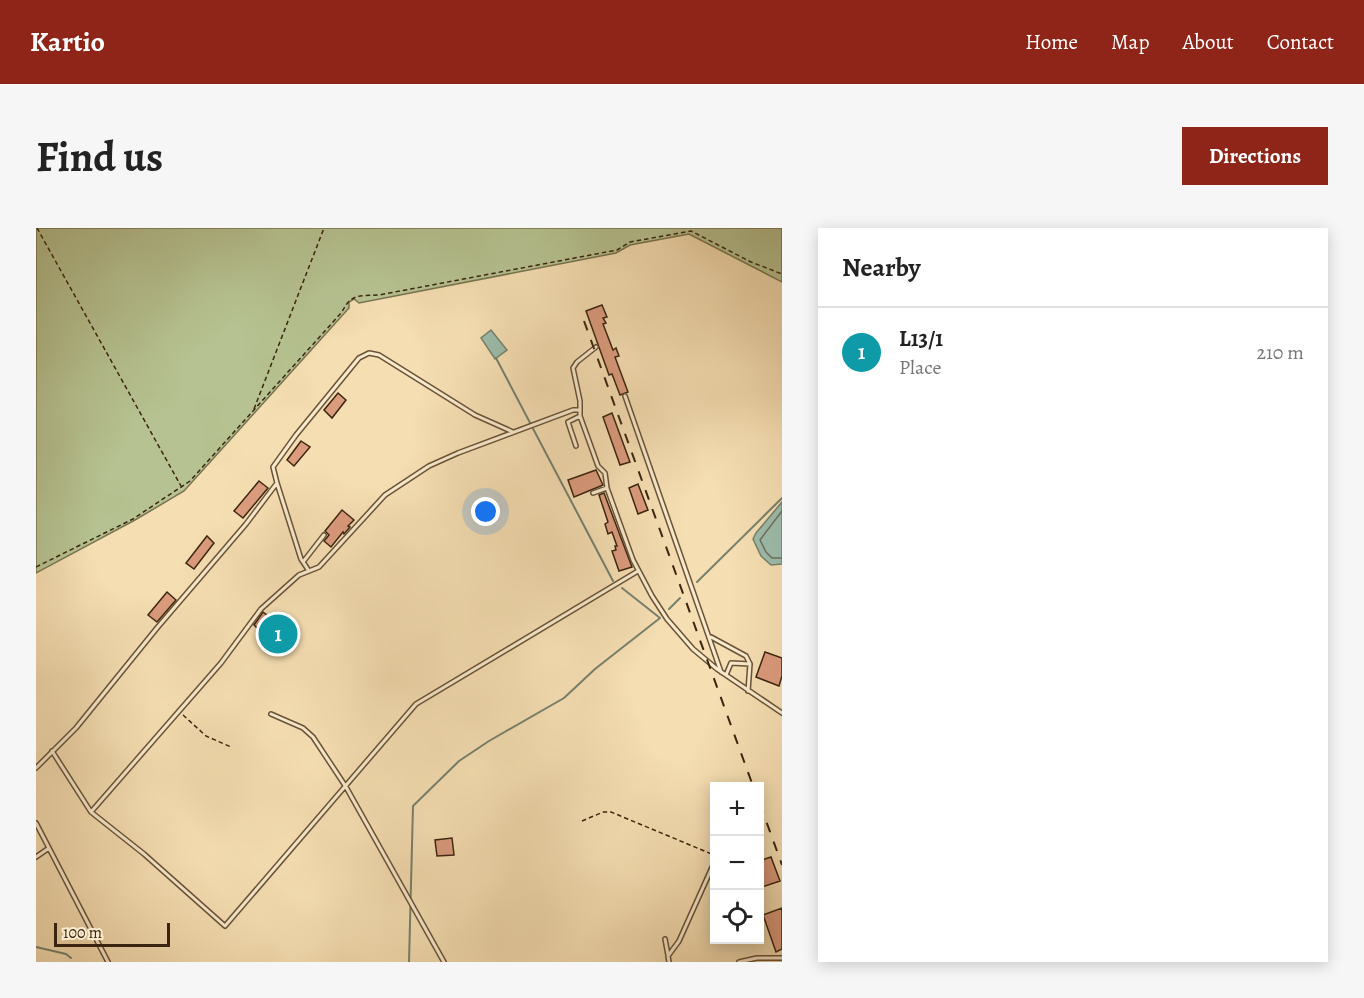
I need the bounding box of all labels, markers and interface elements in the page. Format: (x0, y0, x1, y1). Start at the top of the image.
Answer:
text: Kartio (30, 23, 105, 61)
text: Home (1025, 28, 1078, 56)
text: Map (1111, 28, 1149, 56)
text: About (1182, 28, 1234, 56)
text: Contact (1267, 28, 1334, 56)
button: Directions (1182, 127, 1328, 185)
text: Find us (36, 128, 163, 185)
text: Nearby (842, 250, 921, 285)
text: L13/1 (899, 324, 943, 354)
text: 1 (858, 339, 865, 366)
text: 210 m (1256, 339, 1304, 366)
text: Place (899, 354, 941, 381)
your location (471, 497, 500, 526)
pin: 1 (258, 612, 298, 656)
map controls (710, 782, 764, 944)
button: + (710, 782, 764, 836)
button: − (710, 836, 764, 890)
button: locate (710, 890, 764, 944)
scale bar (54, 920, 170, 948)
text: 100 m (63, 922, 102, 944)

